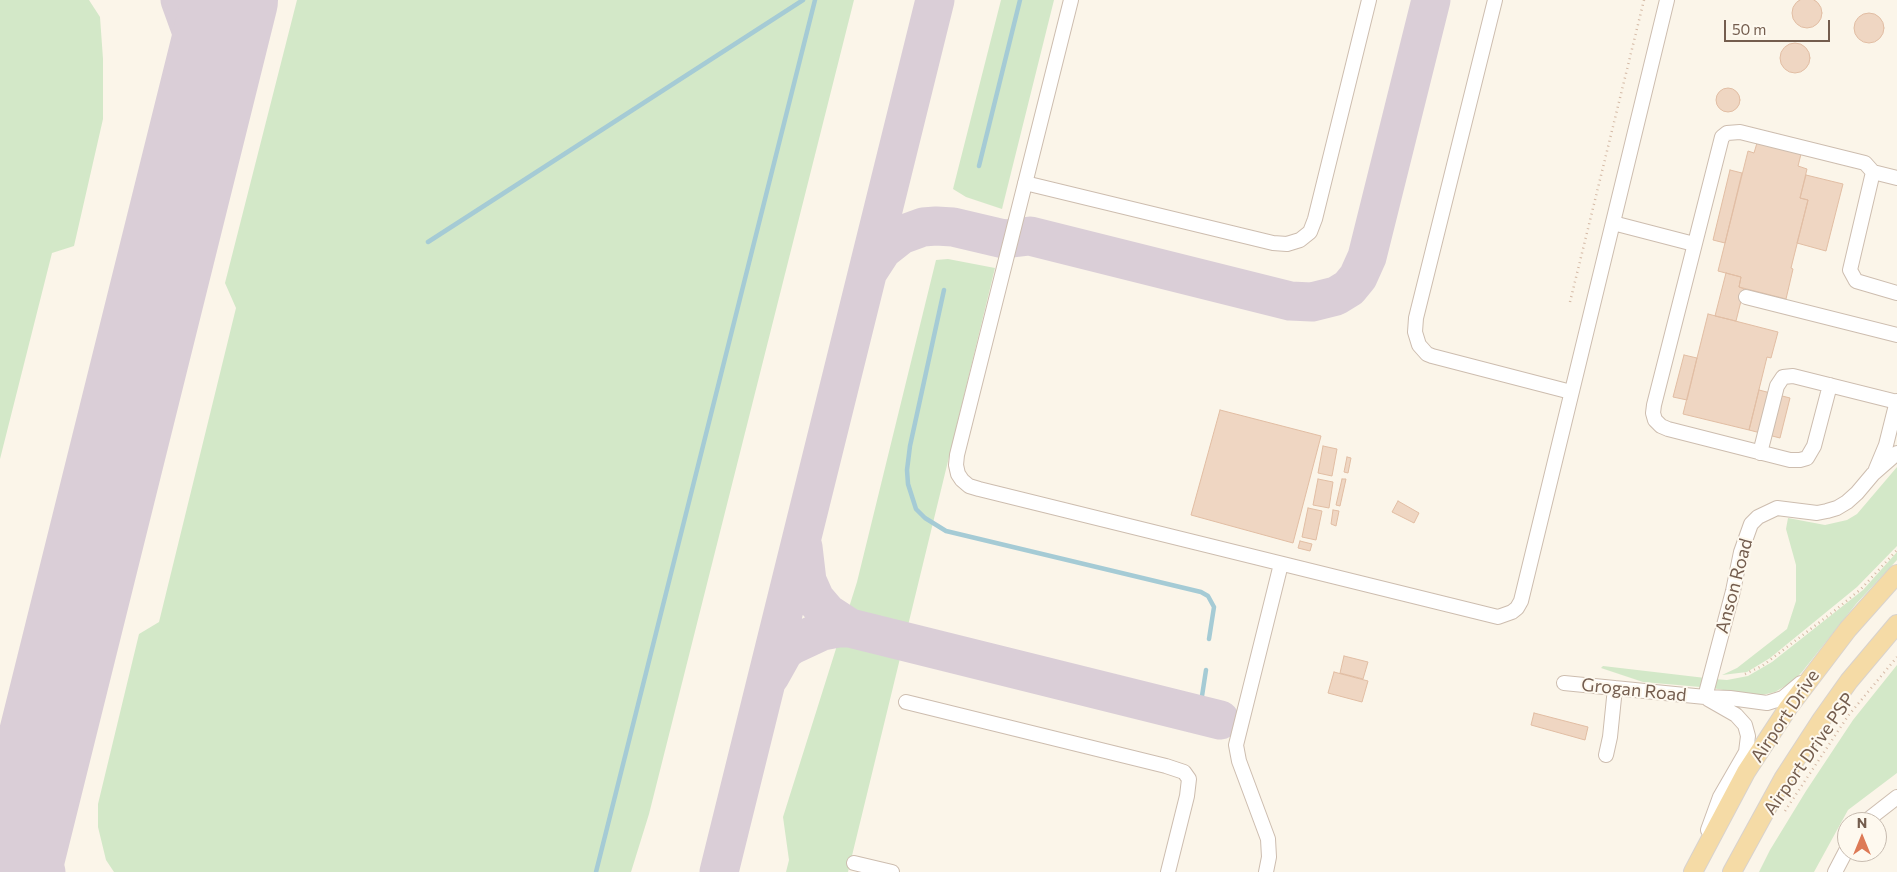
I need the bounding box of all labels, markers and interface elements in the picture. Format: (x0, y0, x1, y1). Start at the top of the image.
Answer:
scale bar (1727, 10, 1833, 42)
text: 50 m (1732, 20, 1766, 38)
street label: Anson Road (1711, 536, 1757, 636)
street label: Airport Drive (1746, 666, 1824, 766)
street label: Grogan Road (1580, 674, 1688, 706)
street label: Airport Drive PSP (1759, 689, 1859, 819)
north arrow (1837, 812, 1887, 862)
text: N (1857, 814, 1867, 831)

